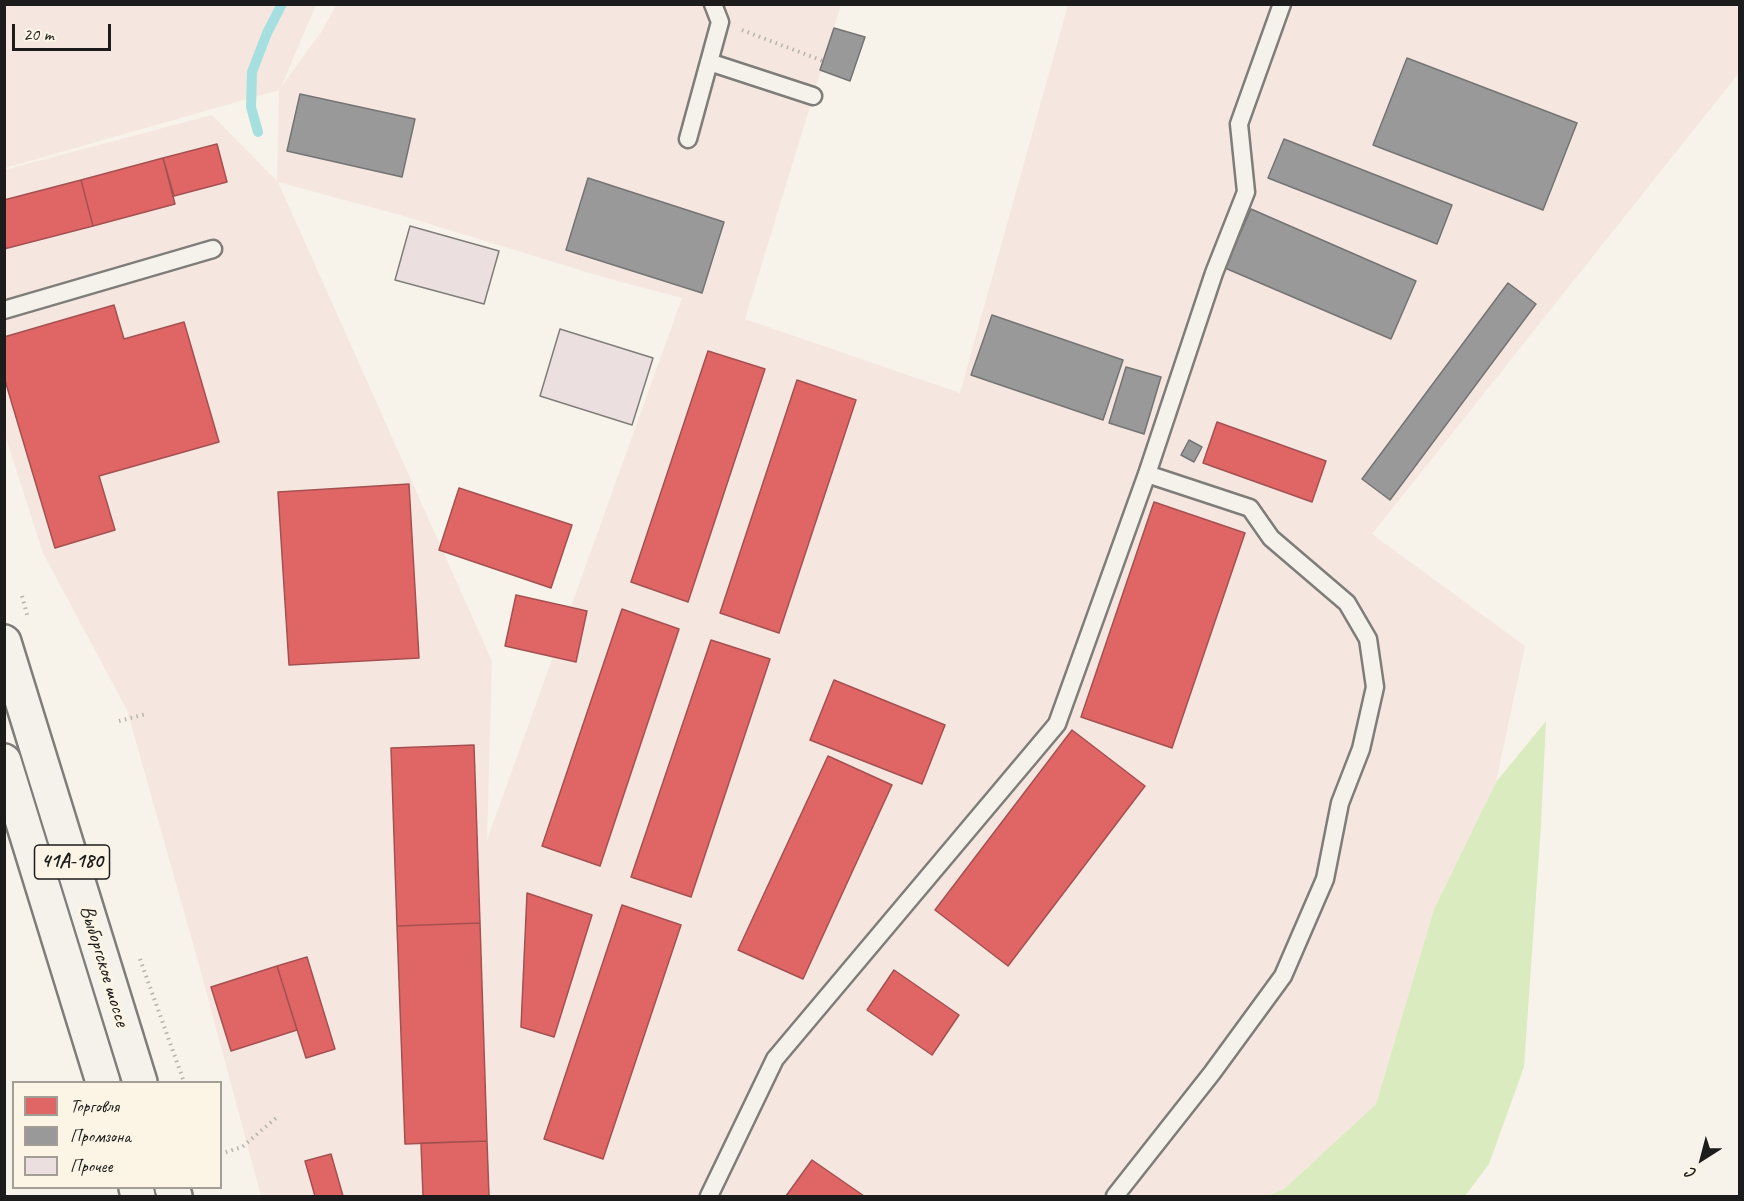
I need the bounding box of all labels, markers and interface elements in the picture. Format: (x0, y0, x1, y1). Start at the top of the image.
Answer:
scale bar (15, 12, 114, 50)
text: 20 m (23, 23, 54, 45)
road number: 41А-180 (34, 845, 110, 879)
street label: Выборгское шоссе (74, 902, 134, 1030)
legend (12, 1081, 222, 1189)
text: Торговля (70, 1095, 119, 1117)
text: Промзона (70, 1125, 131, 1147)
north arrow (1672, 1129, 1732, 1189)
text: Прочее (70, 1155, 112, 1177)
text: С (1682, 1163, 1700, 1184)

